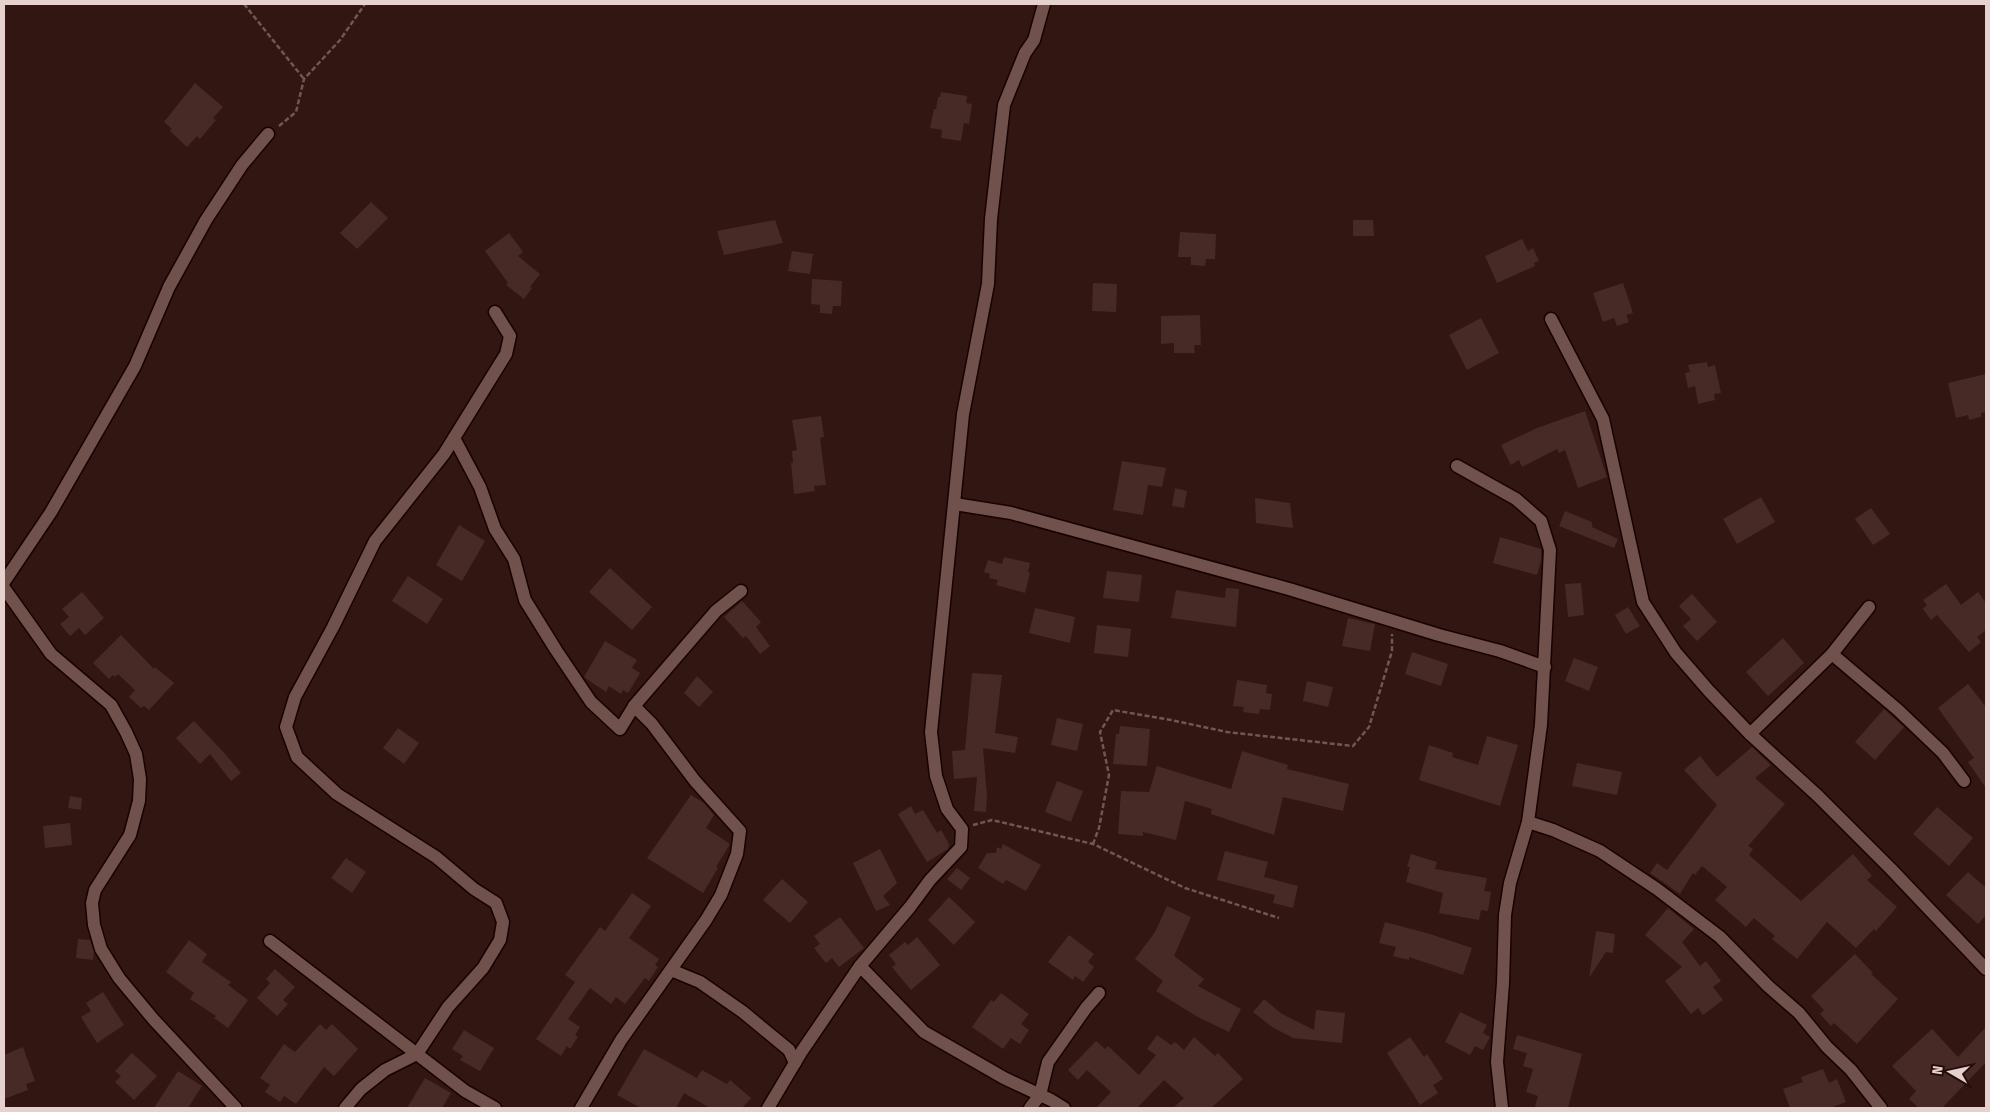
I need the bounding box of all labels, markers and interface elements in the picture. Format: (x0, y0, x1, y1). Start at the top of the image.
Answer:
north arrow (1925, 1047, 1975, 1097)
text: N (1929, 1065, 1947, 1076)

